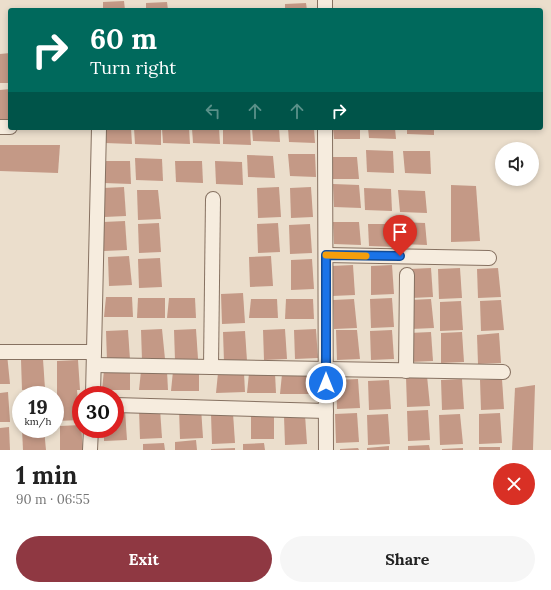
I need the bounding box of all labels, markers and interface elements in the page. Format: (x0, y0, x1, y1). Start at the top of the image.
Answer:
text: 60 m (90, 21, 157, 57)
icon: right (24, 24, 76, 76)
text: Turn right (90, 56, 176, 79)
icon: left (202, 100, 224, 122)
icon: ahead (244, 100, 266, 122)
icon: ahead (286, 100, 308, 122)
icon: right (328, 100, 350, 122)
map controls (495, 142, 539, 186)
button: sound (495, 142, 539, 186)
pin (383, 215, 417, 256)
icon: arrive (389, 221, 411, 243)
position arrow (305, 362, 347, 404)
speed limit sign: 30 (72, 386, 124, 438)
text: 19 (28, 394, 48, 419)
text: km/h (24, 415, 52, 428)
text: 1 min (16, 460, 77, 491)
button: close (493, 463, 535, 505)
text: 90 m · 06:55 (16, 491, 90, 508)
button: Exit (16, 536, 272, 582)
button: Share (280, 536, 535, 582)

